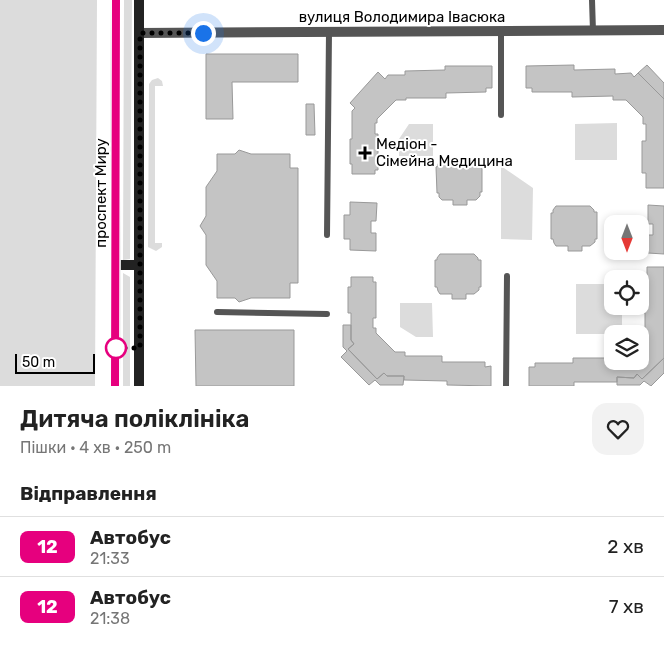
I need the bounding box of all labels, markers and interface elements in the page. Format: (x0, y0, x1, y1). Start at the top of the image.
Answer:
street label: вулиця Володимира Івасюка (299, 8, 505, 26)
your location (191, 21, 216, 46)
place label: Медіон - Сімейна Медицина (376, 135, 513, 170)
street label: проспект Миру (92, 138, 110, 248)
marker: Медіон - Сімейна Медицина (358, 146, 372, 160)
north arrow (604, 215, 649, 260)
map controls (604, 215, 649, 370)
button: locate (604, 270, 649, 315)
button: layers (604, 325, 649, 370)
unlabelled marker (105, 337, 127, 359)
scale bar (15, 351, 95, 374)
text: 50 m (22, 354, 55, 371)
button: heart (592, 403, 644, 455)
text: Дитяча поліклініка (20, 405, 250, 433)
text: Пішки · 4 хв · 250 m (20, 438, 171, 457)
text: Відправлення (20, 482, 157, 505)
text: Автобус (90, 526, 171, 549)
text: 2 хв (607, 535, 644, 558)
text: 12 (37, 536, 58, 558)
text: 21:33 (90, 549, 130, 568)
text: Автобус (90, 586, 171, 609)
text: 7 хв (609, 595, 644, 618)
text: 12 (37, 596, 58, 618)
text: 21:38 (90, 609, 130, 628)

